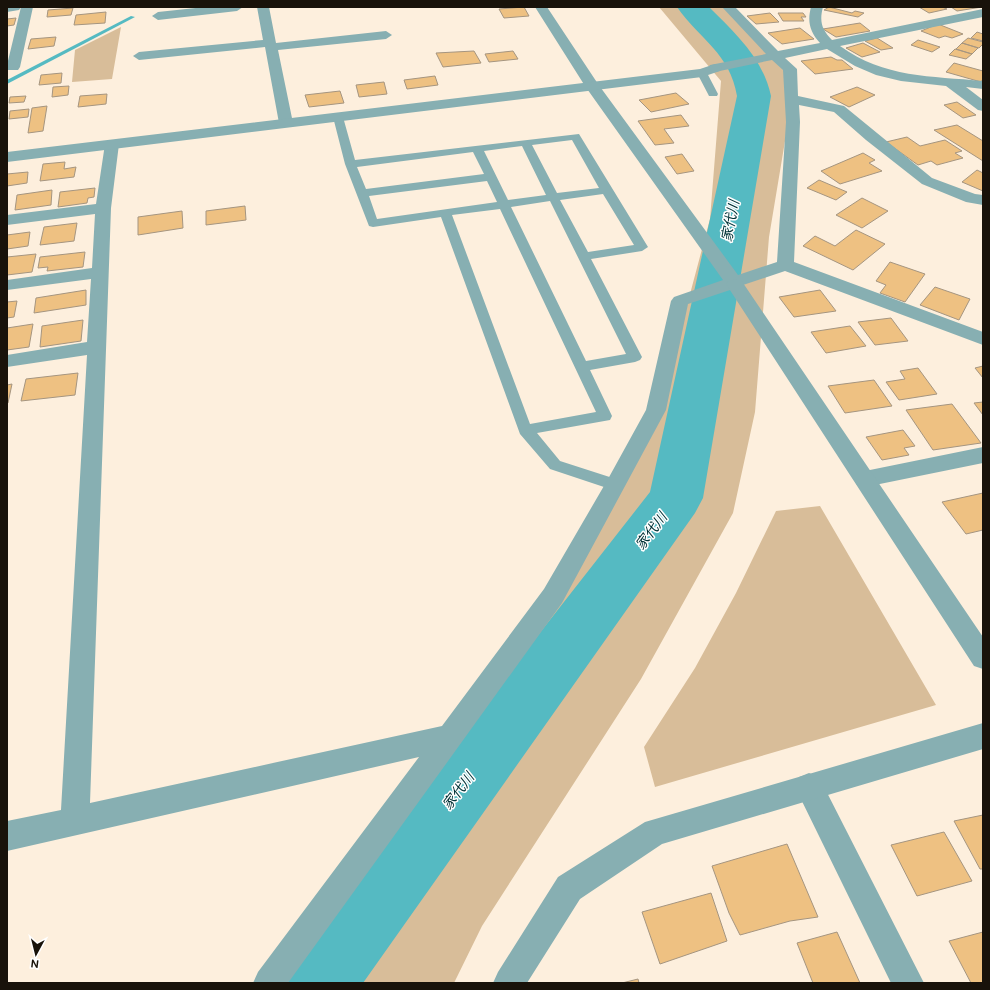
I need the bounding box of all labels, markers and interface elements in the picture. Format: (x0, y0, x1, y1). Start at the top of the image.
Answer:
water label: 家代川 (717, 197, 743, 243)
water label: 家代川 (631, 507, 672, 553)
water label: 家代川 (438, 767, 479, 813)
north arrow (16, 934, 56, 974)
text: N (30, 956, 40, 971)

